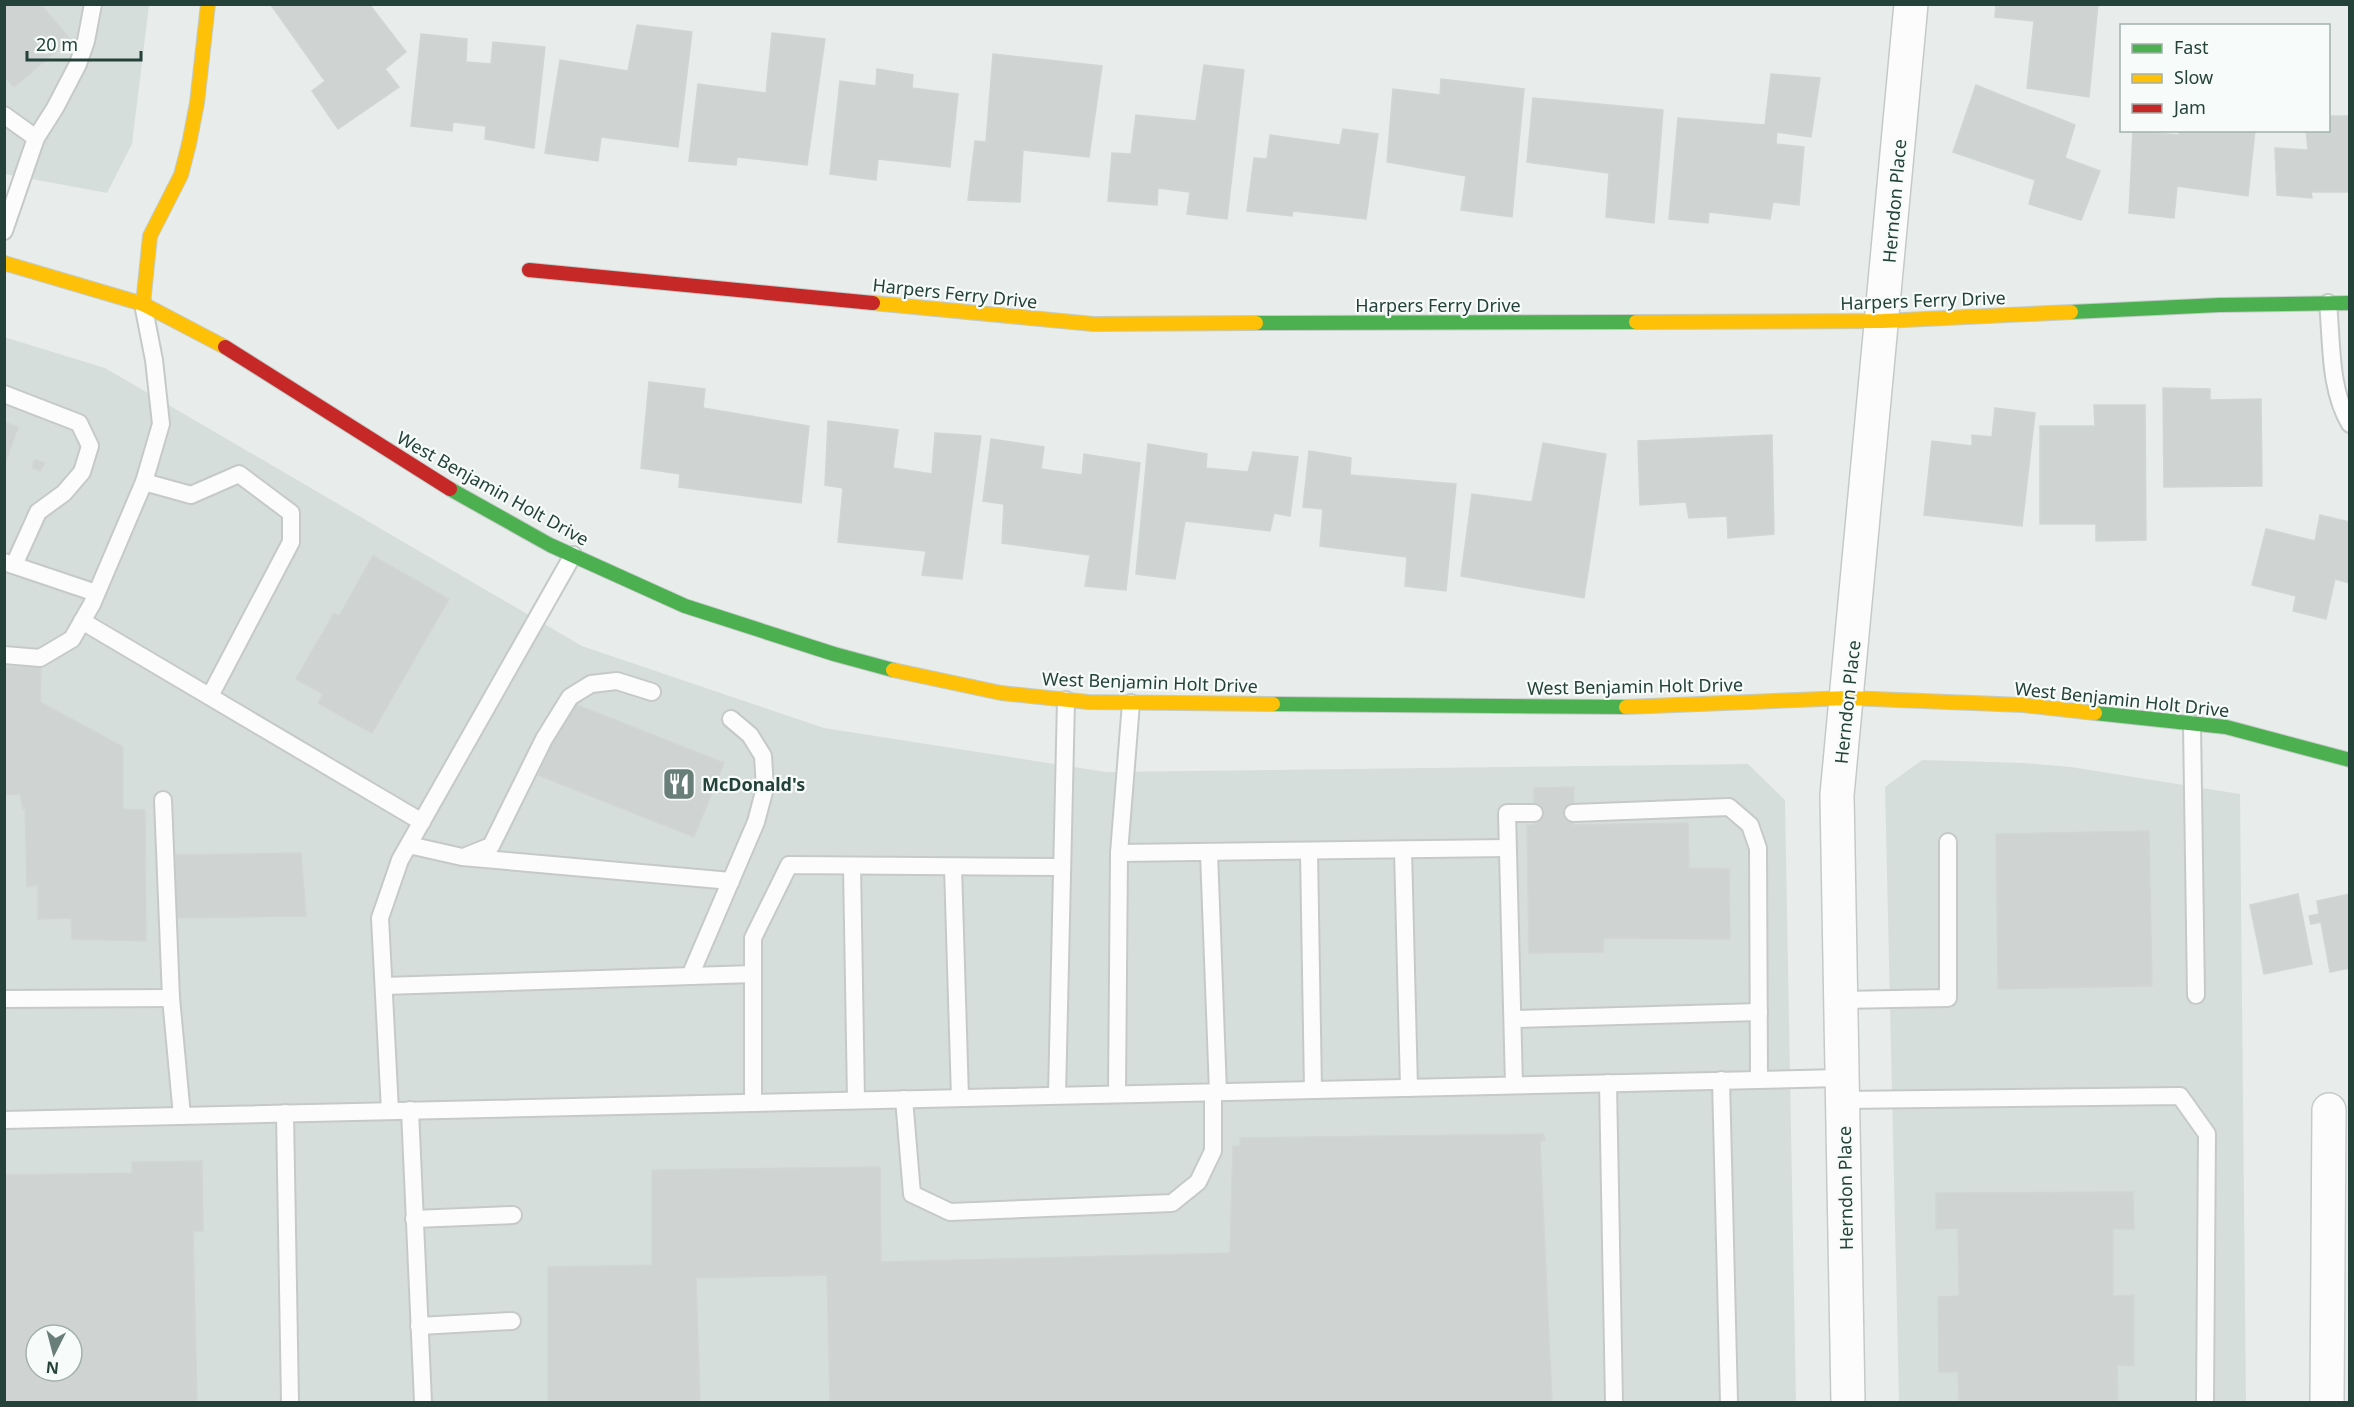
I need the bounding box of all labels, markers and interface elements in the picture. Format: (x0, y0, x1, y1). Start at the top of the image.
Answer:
scale bar (27, 24, 141, 62)
legend (2120, 24, 2330, 132)
text: 20 m (36, 32, 78, 56)
text: Fast (2174, 35, 2209, 59)
text: Slow (2174, 65, 2213, 89)
text: Jam (2172, 95, 2206, 119)
street label: Herndon Place (1877, 138, 1911, 264)
street label: Harpers Ferry Drive (871, 272, 1039, 314)
street label: Harpers Ferry Drive (1840, 285, 2006, 315)
street label: Harpers Ferry Drive (1355, 293, 1521, 317)
street label: West Benjamin Holt Drive (393, 425, 593, 551)
street label: Herndon Place (1829, 639, 1865, 765)
street label: West Benjamin Holt Drive (1042, 666, 1258, 698)
street label: West Benjamin Holt Drive (1527, 672, 1743, 700)
street label: West Benjamin Holt Drive (2013, 676, 2231, 722)
restaurant icon: McDonald's (661, 766, 697, 802)
place label: McDonald's (702, 772, 805, 796)
street label: Herndon Place (1832, 1126, 1858, 1250)
north arrow (24, 1323, 84, 1383)
text: N (45, 1356, 60, 1380)

